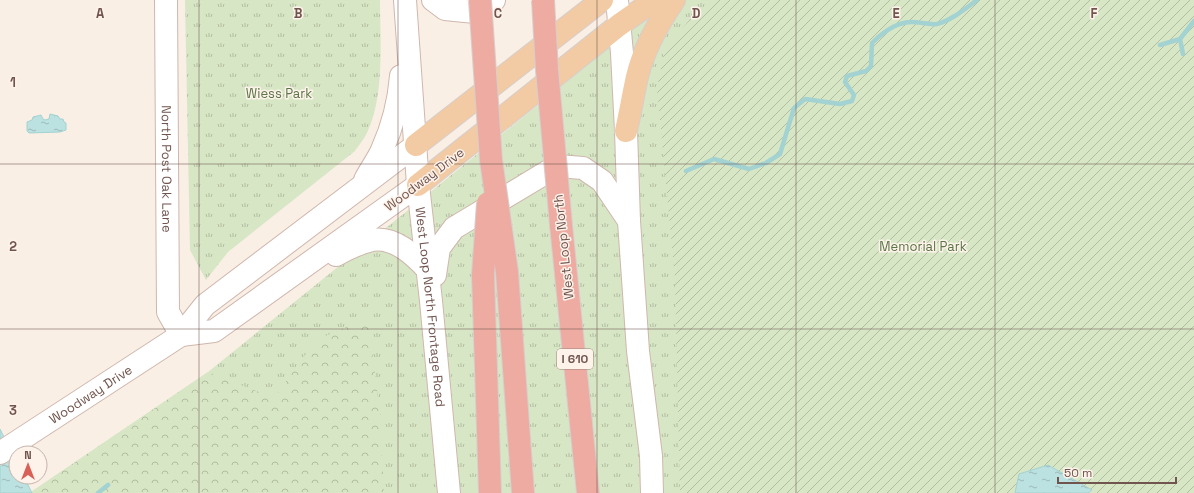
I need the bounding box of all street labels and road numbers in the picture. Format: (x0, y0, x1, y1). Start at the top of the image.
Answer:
street label: North Post Oak Lane (158, 105, 175, 233)
street label: Woodway Drive (381, 144, 468, 215)
street label: West Loop North (550, 194, 577, 300)
street label: West Loop North Frontage Road (412, 206, 449, 408)
road number: I 610 (557, 349, 593, 369)
street label: Woodway Drive (46, 361, 136, 428)

